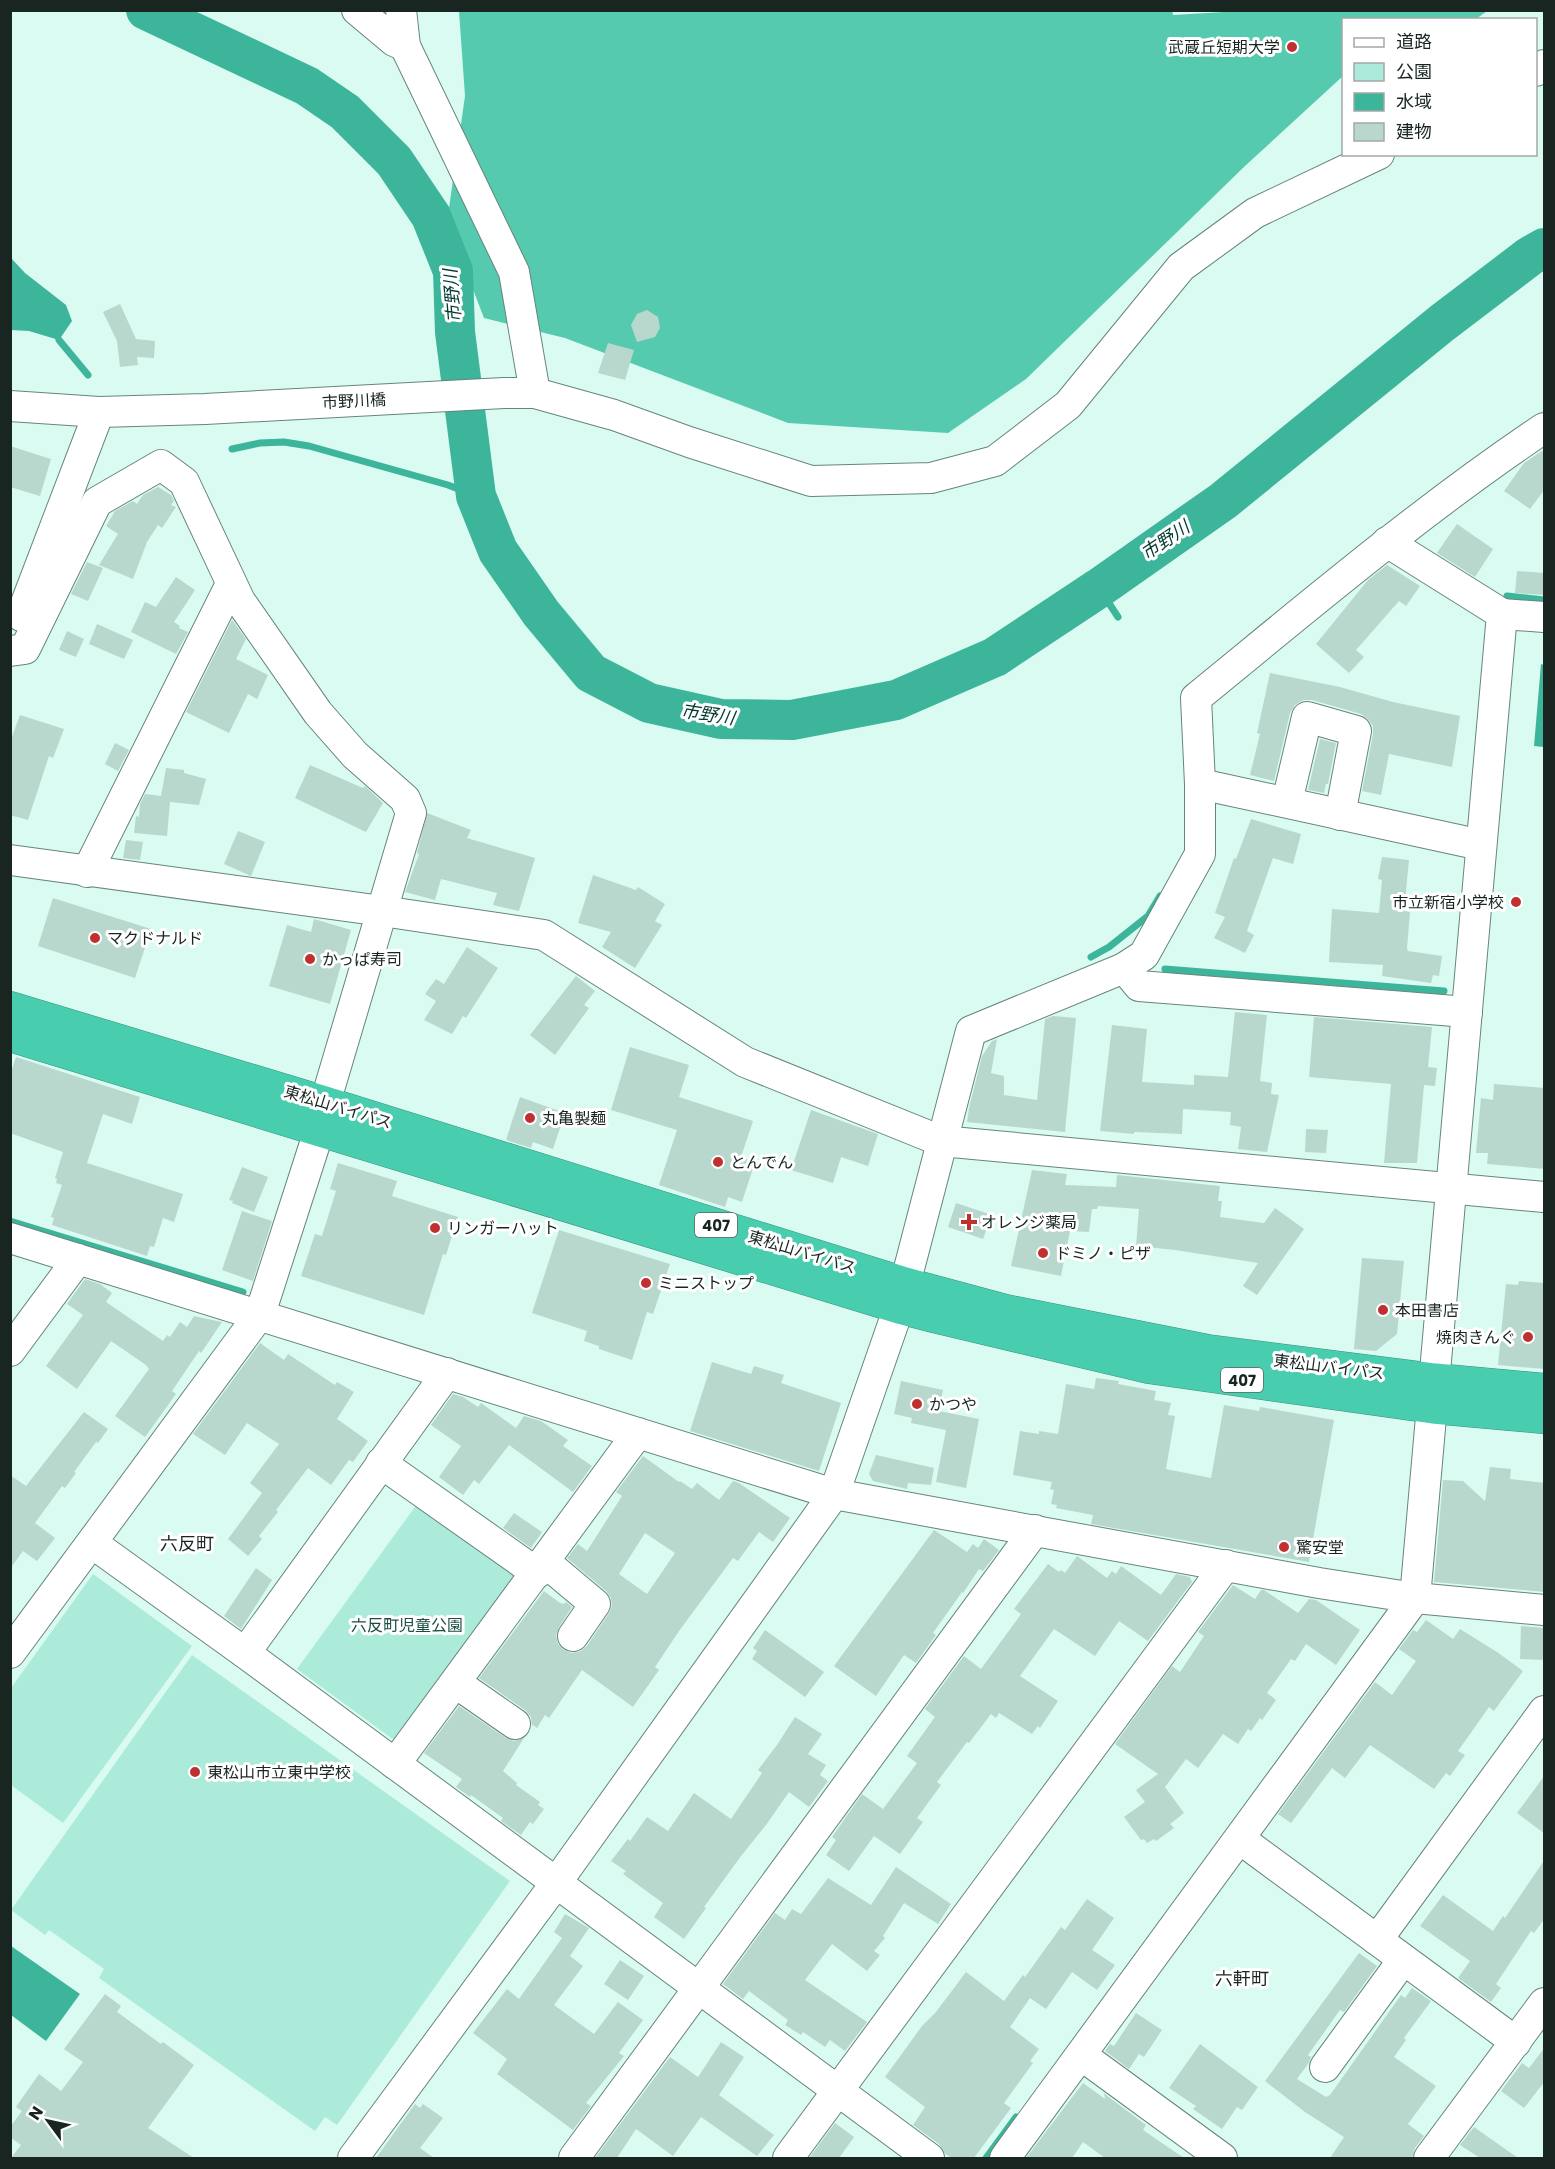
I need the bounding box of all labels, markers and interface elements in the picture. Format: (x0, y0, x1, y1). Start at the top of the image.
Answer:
legend (1342, 18, 1537, 156)
text: 道路 (1396, 29, 1432, 54)
place label: 武蔵丘短期大学 (1168, 36, 1280, 59)
marker: 武蔵丘短期大学 (1285, 40, 1299, 54)
text: 公園 (1396, 59, 1432, 84)
text: 水域 (1396, 89, 1432, 114)
text: 建物 (1396, 119, 1432, 144)
water label: 市野川 (437, 266, 467, 324)
street label: 市野川橋 (321, 388, 387, 414)
water label: 市野川 (1136, 513, 1196, 565)
water label: 市野川 (679, 697, 739, 731)
place label: 市立新宿小学校 (1392, 891, 1504, 914)
marker: 市立新宿小学校 (1509, 895, 1523, 909)
place label: マクドナルド (107, 927, 203, 950)
marker: マクドナルド (88, 931, 102, 945)
place label: かっぱ寿司 (322, 948, 402, 971)
marker: かっぱ寿司 (303, 952, 317, 966)
street label: 東松山バイパス (281, 1080, 395, 1134)
place label: 丸亀製麺 (542, 1107, 606, 1130)
marker: 丸亀製麺 (523, 1111, 537, 1125)
place label: とんでん (730, 1151, 793, 1174)
marker: とんでん (711, 1155, 725, 1169)
place label: オレンジ薬局 (981, 1211, 1077, 1234)
road number: 407 (695, 1213, 737, 1237)
marker: オレンジ薬局 (962, 1215, 976, 1229)
place label: リンガーハット (447, 1217, 559, 1240)
marker: リンガーハット (428, 1221, 442, 1235)
street label: 東松山バイパス (745, 1225, 859, 1279)
place label: ドミノ・ピザ (1055, 1242, 1151, 1265)
marker: ドミノ・ピザ (1036, 1246, 1050, 1260)
place label: ミニストップ (658, 1272, 754, 1295)
marker: ミニストップ (639, 1276, 653, 1290)
place label: 本田書店 (1395, 1299, 1459, 1322)
marker: 本田書店 (1376, 1303, 1390, 1317)
place label: 焼肉きんぐ (1436, 1326, 1516, 1349)
marker: 焼肉きんぐ (1521, 1330, 1535, 1344)
street label: 東松山バイパス (1272, 1349, 1386, 1385)
road number: 407 (1221, 1368, 1263, 1392)
place label: かつや (929, 1393, 977, 1416)
marker: かつや (910, 1397, 924, 1411)
district label: 六反町 (160, 1531, 214, 1556)
place label: 驚安堂 (1296, 1536, 1344, 1559)
marker: 驚安堂 (1277, 1540, 1291, 1554)
park label: 六反町児童公園 (351, 1614, 463, 1637)
place label: 東松山市立東中学校 (207, 1761, 351, 1784)
marker: 東松山市立東中学校 (188, 1765, 202, 1779)
district label: 六軒町 (1215, 1966, 1269, 1991)
north arrow (18, 2091, 78, 2151)
text: N (23, 2102, 49, 2124)

